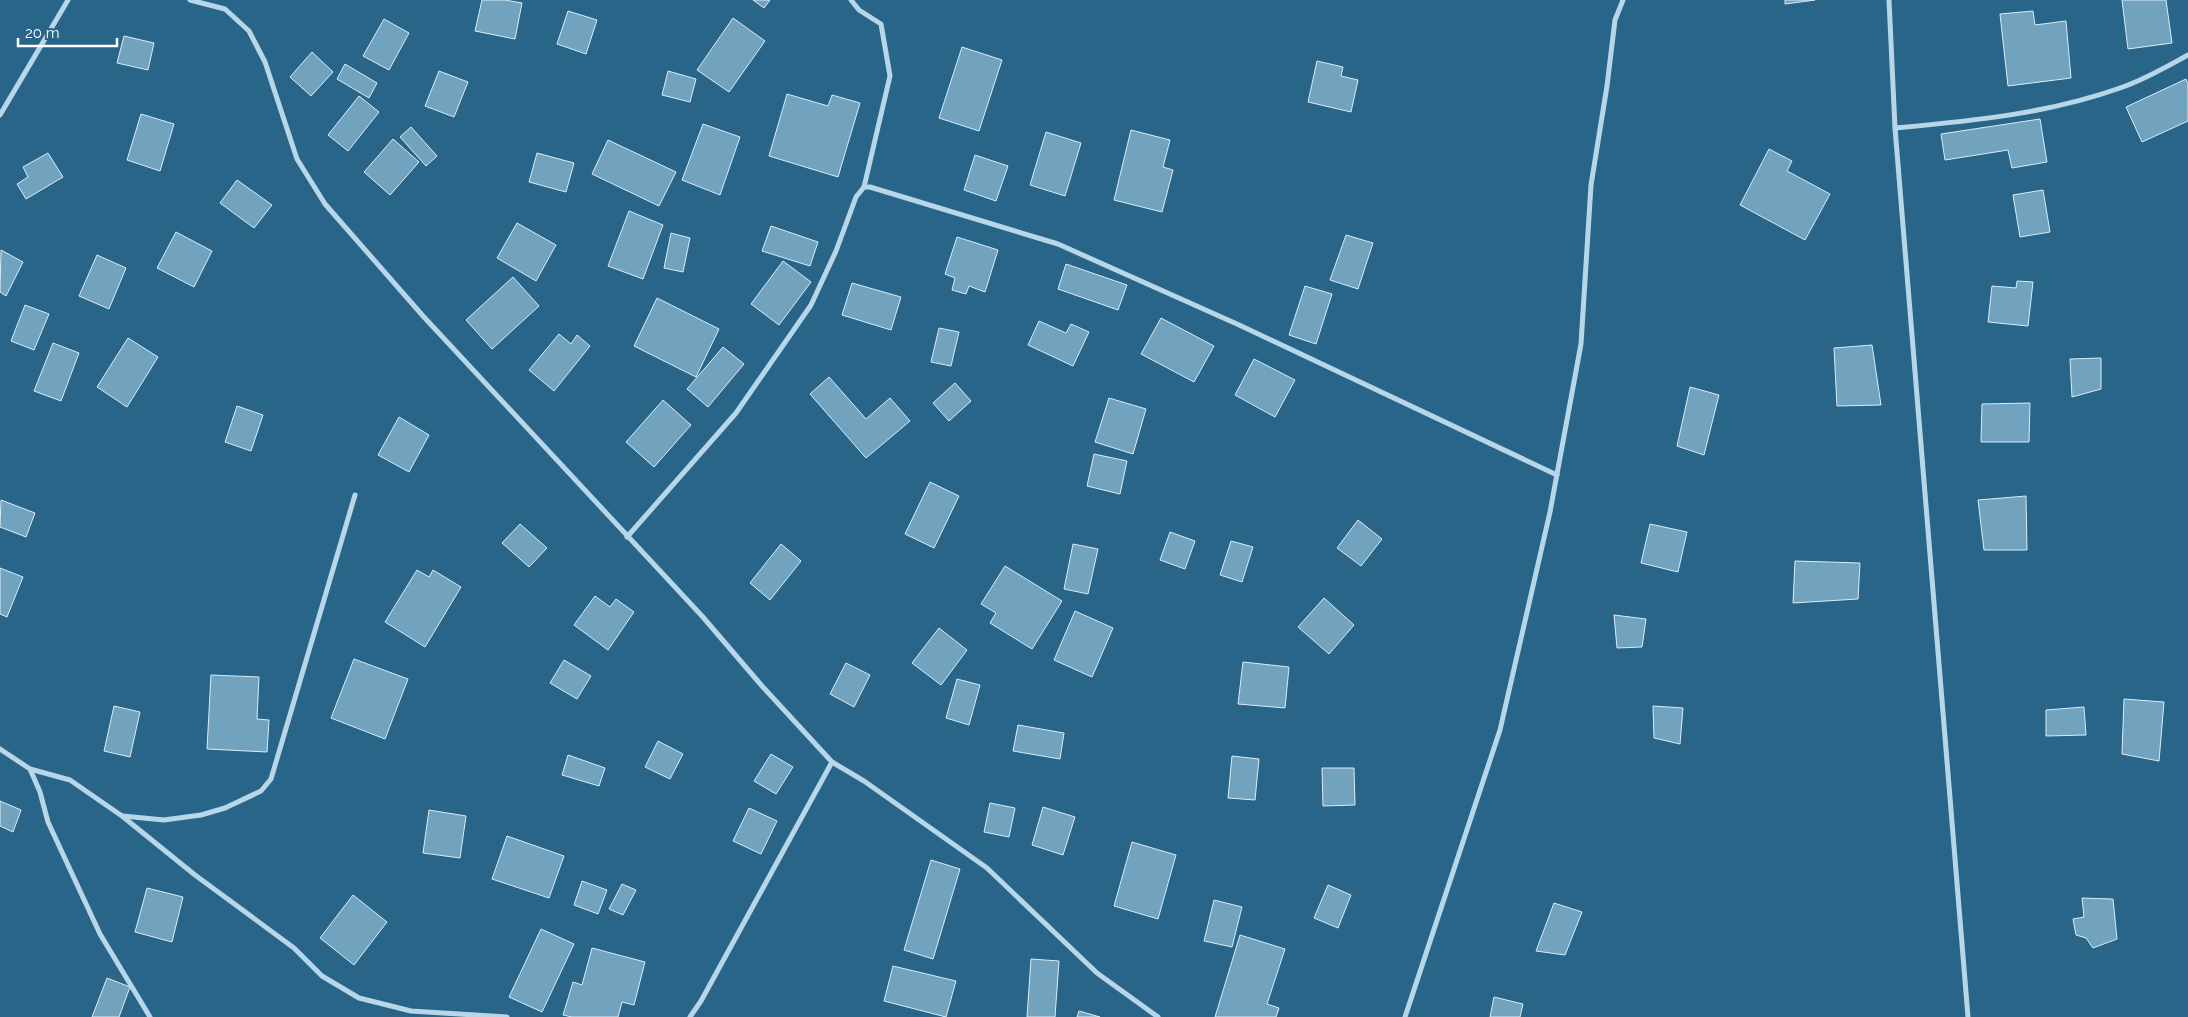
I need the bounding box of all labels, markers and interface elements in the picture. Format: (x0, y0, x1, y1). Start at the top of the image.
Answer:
scale bar (18, 15, 116, 47)
text: 20 m (25, 24, 60, 42)

